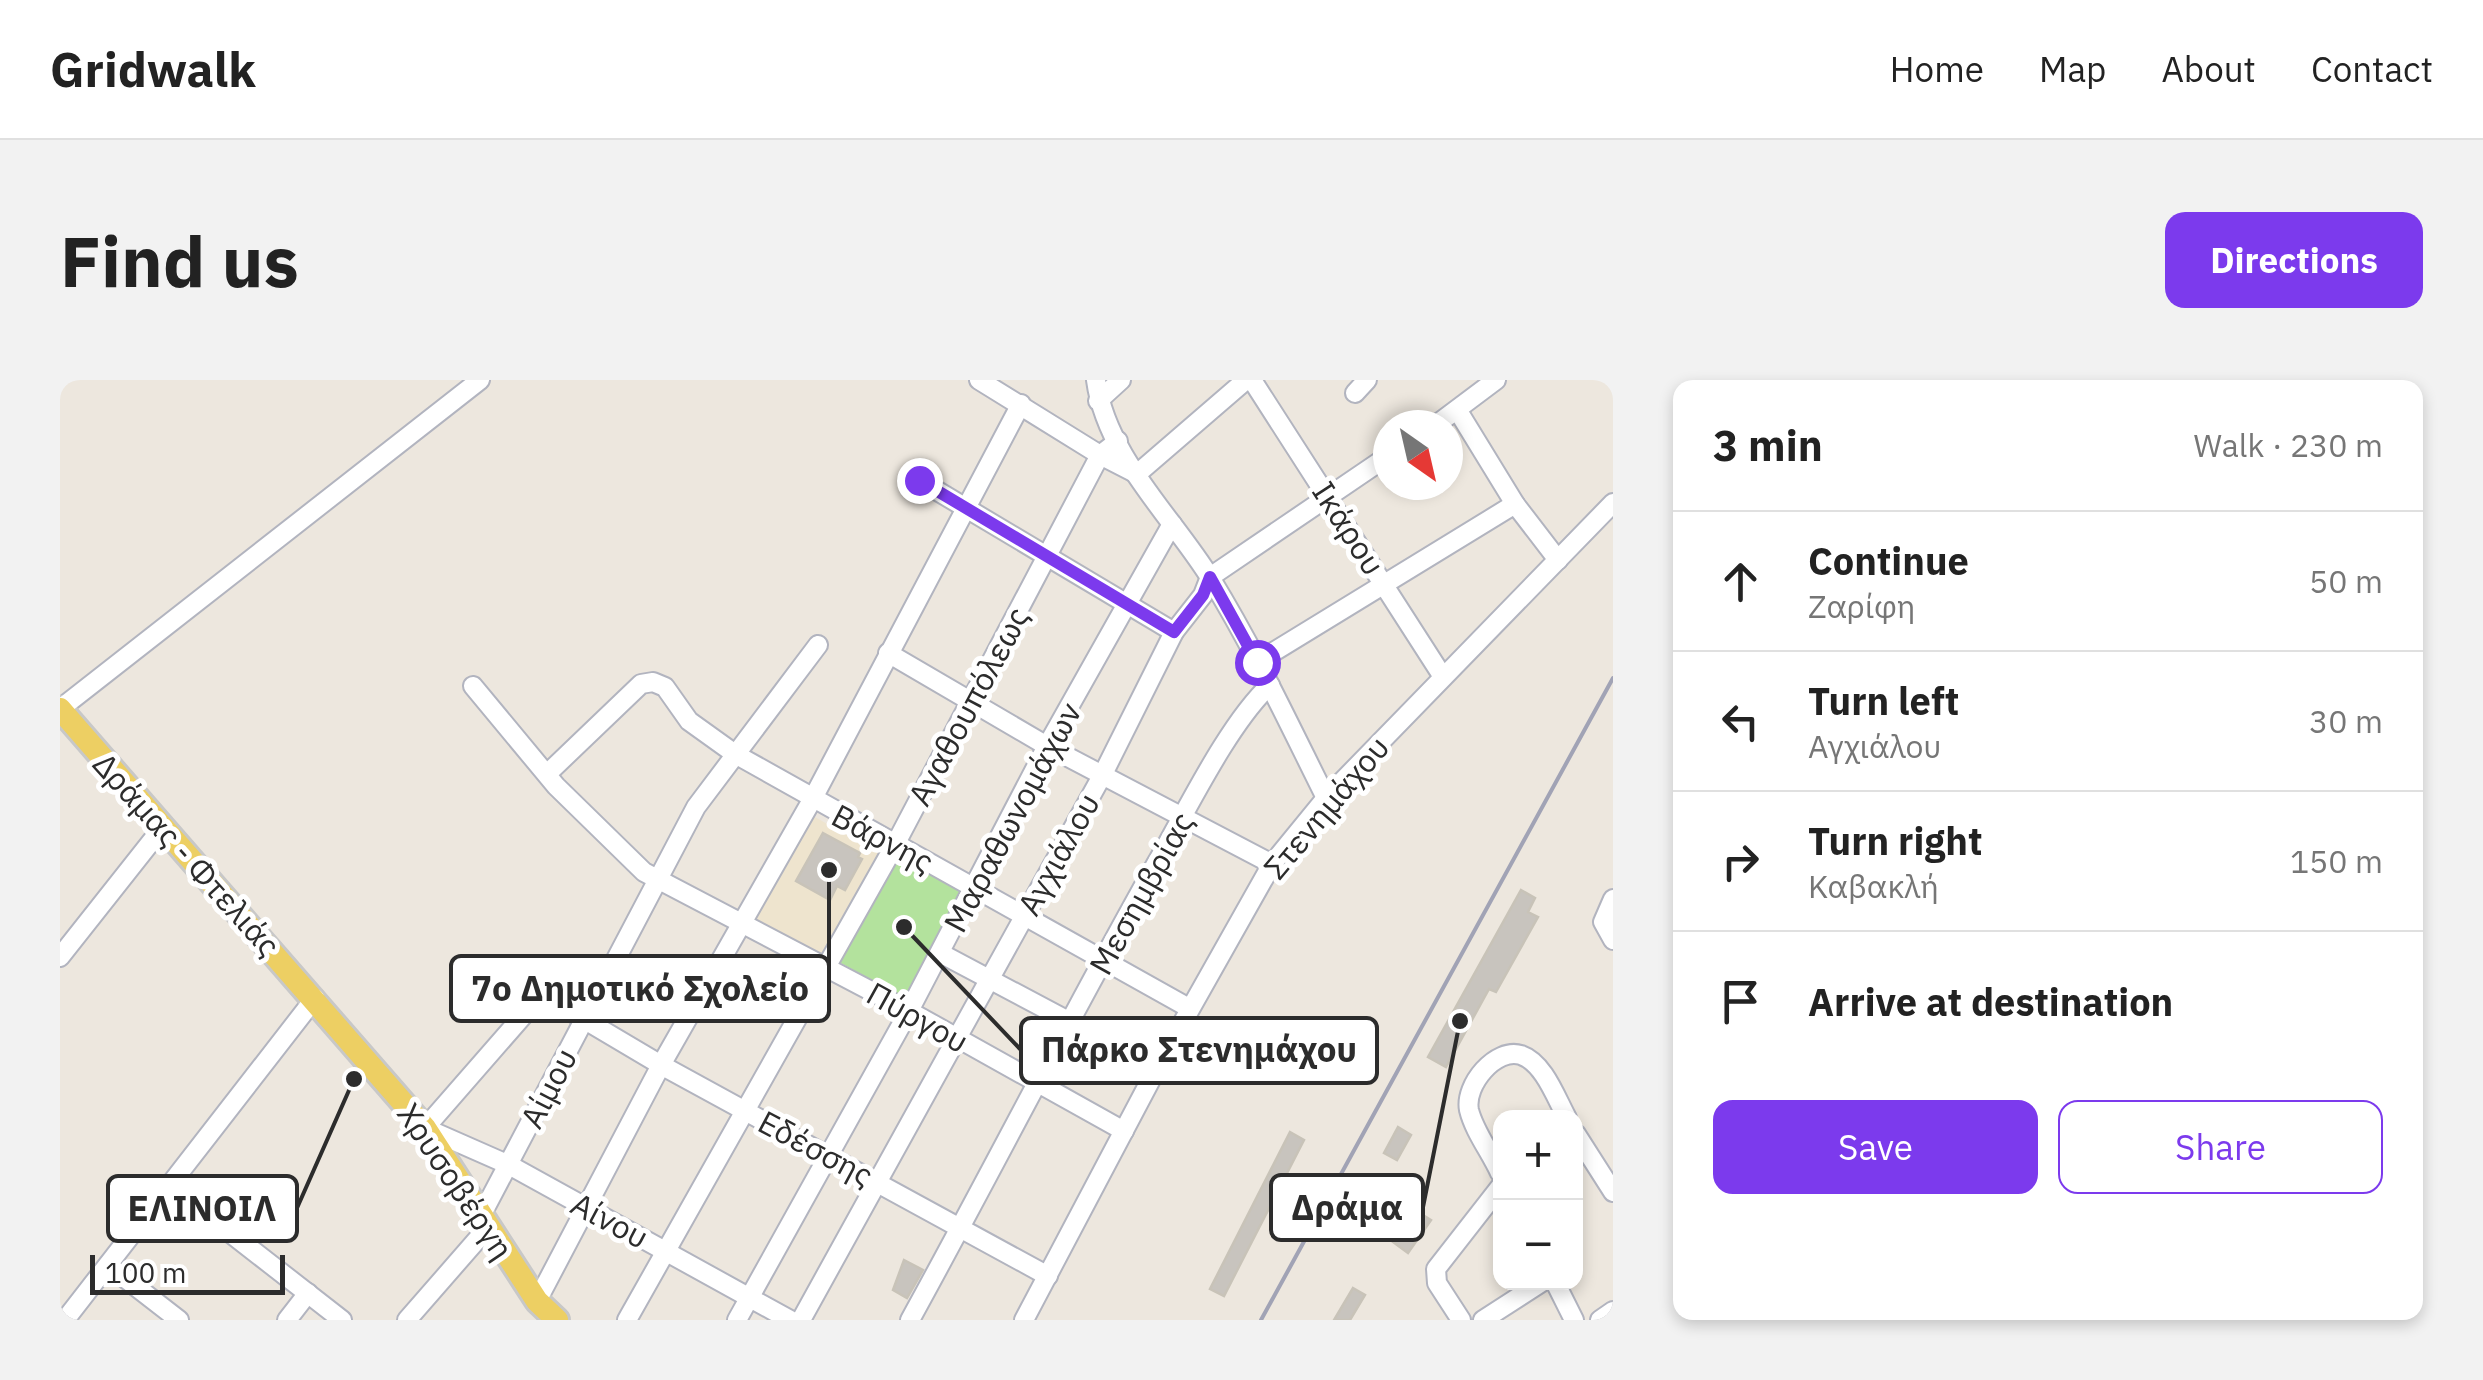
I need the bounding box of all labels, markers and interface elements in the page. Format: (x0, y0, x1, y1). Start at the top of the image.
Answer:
text: Gridwalk (50, 38, 256, 100)
text: Home (1890, 46, 1984, 92)
text: Map (2039, 46, 2106, 92)
text: About (2161, 46, 2256, 92)
text: Contact (2311, 46, 2433, 92)
button: Directions (2165, 212, 2423, 308)
text: Find us (60, 215, 299, 306)
north arrow (1373, 410, 1463, 500)
text: 3 min (1713, 418, 1823, 473)
text: Walk · 230 m (2194, 424, 2383, 466)
route end (897, 458, 943, 504)
street label: Ικάρου (1303, 473, 1395, 583)
text: Continue (1808, 536, 1969, 585)
icon: ahead (1713, 554, 1768, 609)
text: 50 m (2309, 560, 2383, 602)
text: Ζαρίφη (1808, 585, 1915, 627)
street label: Αγαθουπόλεως (898, 599, 1038, 813)
route start (1235, 640, 1281, 686)
text: Turn left (1808, 676, 1959, 725)
icon: left (1713, 694, 1768, 749)
street label: Μαραθωνομάχων (934, 695, 1090, 939)
text: 30 m (2309, 700, 2383, 742)
text: Αγχιάλου (1808, 725, 1942, 767)
street label: Στενημάχου (1254, 727, 1398, 887)
street label: Δράμας - Φτελιάς (84, 743, 290, 965)
street label: Αγχιάλου (1007, 785, 1109, 923)
street label: Βάρνης (825, 794, 941, 882)
street label: Μεσημβρίας (1079, 804, 1203, 982)
text: Turn right (1808, 816, 1983, 865)
icon: right (1713, 834, 1768, 889)
text: 150 m (2290, 840, 2383, 882)
text: Καβακλή (1808, 865, 1939, 907)
callout: 7ο Δημοτικό Σχολείο (451, 956, 829, 1021)
text: 7ο Δημοτικό Σχολείο (471, 965, 809, 1011)
street label: Πύργου (860, 972, 976, 1062)
icon: arrive (1713, 974, 1768, 1029)
text: Arrive at destination (1808, 977, 2173, 1026)
callout: Πάρκο Στενημάχου (1021, 1018, 1377, 1083)
text: Πάρκο Στενημάχου (1041, 1026, 1357, 1072)
street label: Αίμου (510, 1041, 586, 1135)
street label: Χρυσοβέργη (388, 1095, 524, 1267)
street label: Εδέσσης (751, 1100, 881, 1196)
button: Save (1713, 1100, 2038, 1194)
button: Share (2058, 1100, 2383, 1194)
map controls (1493, 1110, 1583, 1290)
button: + (1493, 1110, 1583, 1200)
callout: Δράμα (1271, 1175, 1423, 1240)
callout: ΕΛΙΝΟΙΛ (108, 1176, 297, 1241)
street label: Αίνου (564, 1182, 656, 1258)
text: Δράμα (1291, 1184, 1403, 1230)
text: ΕΛΙΝΟΙΛ (128, 1185, 276, 1231)
button: − (1493, 1200, 1583, 1290)
scale bar (90, 1250, 285, 1294)
text: 100 m (105, 1254, 186, 1291)

